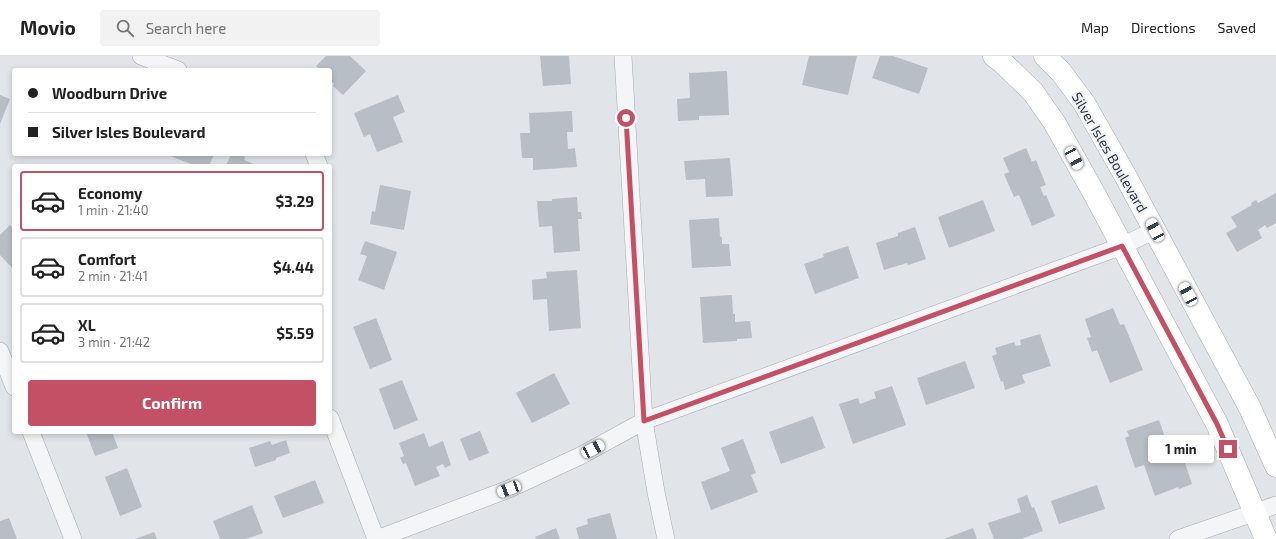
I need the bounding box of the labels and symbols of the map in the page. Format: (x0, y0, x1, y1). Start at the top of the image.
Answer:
street label: Silver Isles Boulevard (1069, 89, 1151, 215)
route start (617, 109, 635, 127)
car (1063, 145, 1085, 171)
car (1144, 217, 1166, 243)
car (1177, 281, 1199, 307)
callout: 1 min (1148, 435, 1214, 463)
car (580, 438, 606, 460)
route end (1219, 440, 1237, 458)
car (496, 479, 522, 499)

